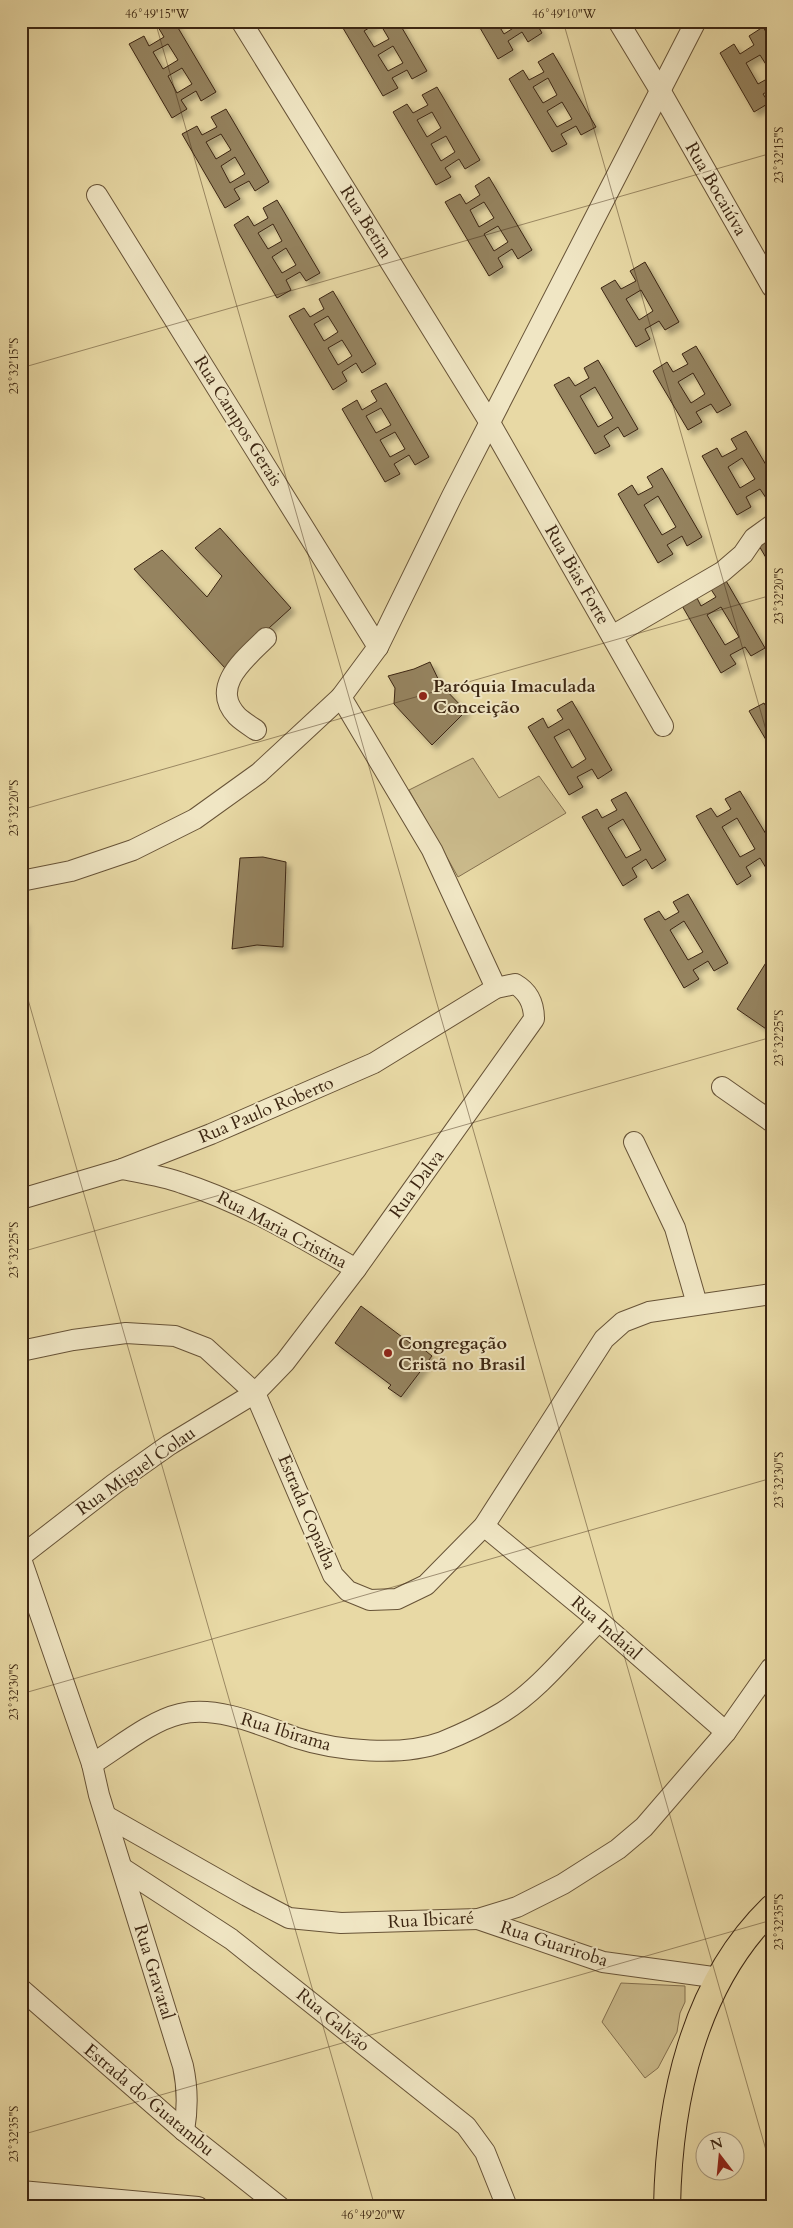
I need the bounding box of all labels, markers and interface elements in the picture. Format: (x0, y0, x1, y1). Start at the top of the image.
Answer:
text: 46°49'15"W (125, 6, 190, 22)
text: 46°49'10"W (532, 6, 597, 22)
text: 23°32'15"S (771, 127, 787, 183)
street label: Rua Bocaiúva (679, 137, 753, 241)
street label: Rua Betim (334, 181, 399, 264)
text: 23°32'15"S (6, 338, 22, 394)
street label: Rua Campos Gerais (188, 351, 288, 491)
street label: Rua Bias Forte (538, 521, 616, 629)
text: 23°32'20"S (771, 568, 787, 624)
place label: Paróquia Imaculada Conceição (433, 674, 596, 720)
marker: Paróquia Imaculada Conceição (417, 690, 429, 702)
text: 23°32'20"S (6, 780, 22, 836)
text: 23°32'25"S (771, 1010, 787, 1066)
street label: Rua Paulo Roberto (195, 1070, 338, 1150)
street label: Rua Dalva (384, 1145, 450, 1223)
street label: Rua Maria Cristina (213, 1185, 352, 1275)
text: 23°32'25"S (6, 1222, 22, 1278)
place label: Congregação Cristã no Brasil (398, 1331, 525, 1377)
marker: Congregação Cristã no Brasil (382, 1347, 394, 1359)
street label: Rua Miguel Colau (71, 1420, 201, 1521)
street label: Estrada Copaíba (272, 1451, 343, 1574)
text: 23°32'30"S (771, 1452, 787, 1508)
street label: Rua Indaial (565, 1590, 647, 1666)
text: 23°32'30"S (6, 1664, 22, 1720)
street label: Rua Ibirama (238, 1706, 334, 1758)
text: 23°32'35"S (771, 1894, 787, 1950)
street label: Rua Ibicaré (387, 1905, 475, 1935)
street label: Rua Guariroba (497, 1915, 611, 1973)
street label: Rua Gravatal (128, 1921, 180, 2023)
street label: Rua Galvão (291, 1983, 375, 2058)
street label: Estrada do Guatambu (78, 2038, 220, 2162)
text: 23°32'35"S (6, 2106, 22, 2162)
north arrow (696, 2130, 746, 2180)
text: N (708, 2133, 725, 2155)
text: 46°49'20"W (341, 2207, 406, 2223)

